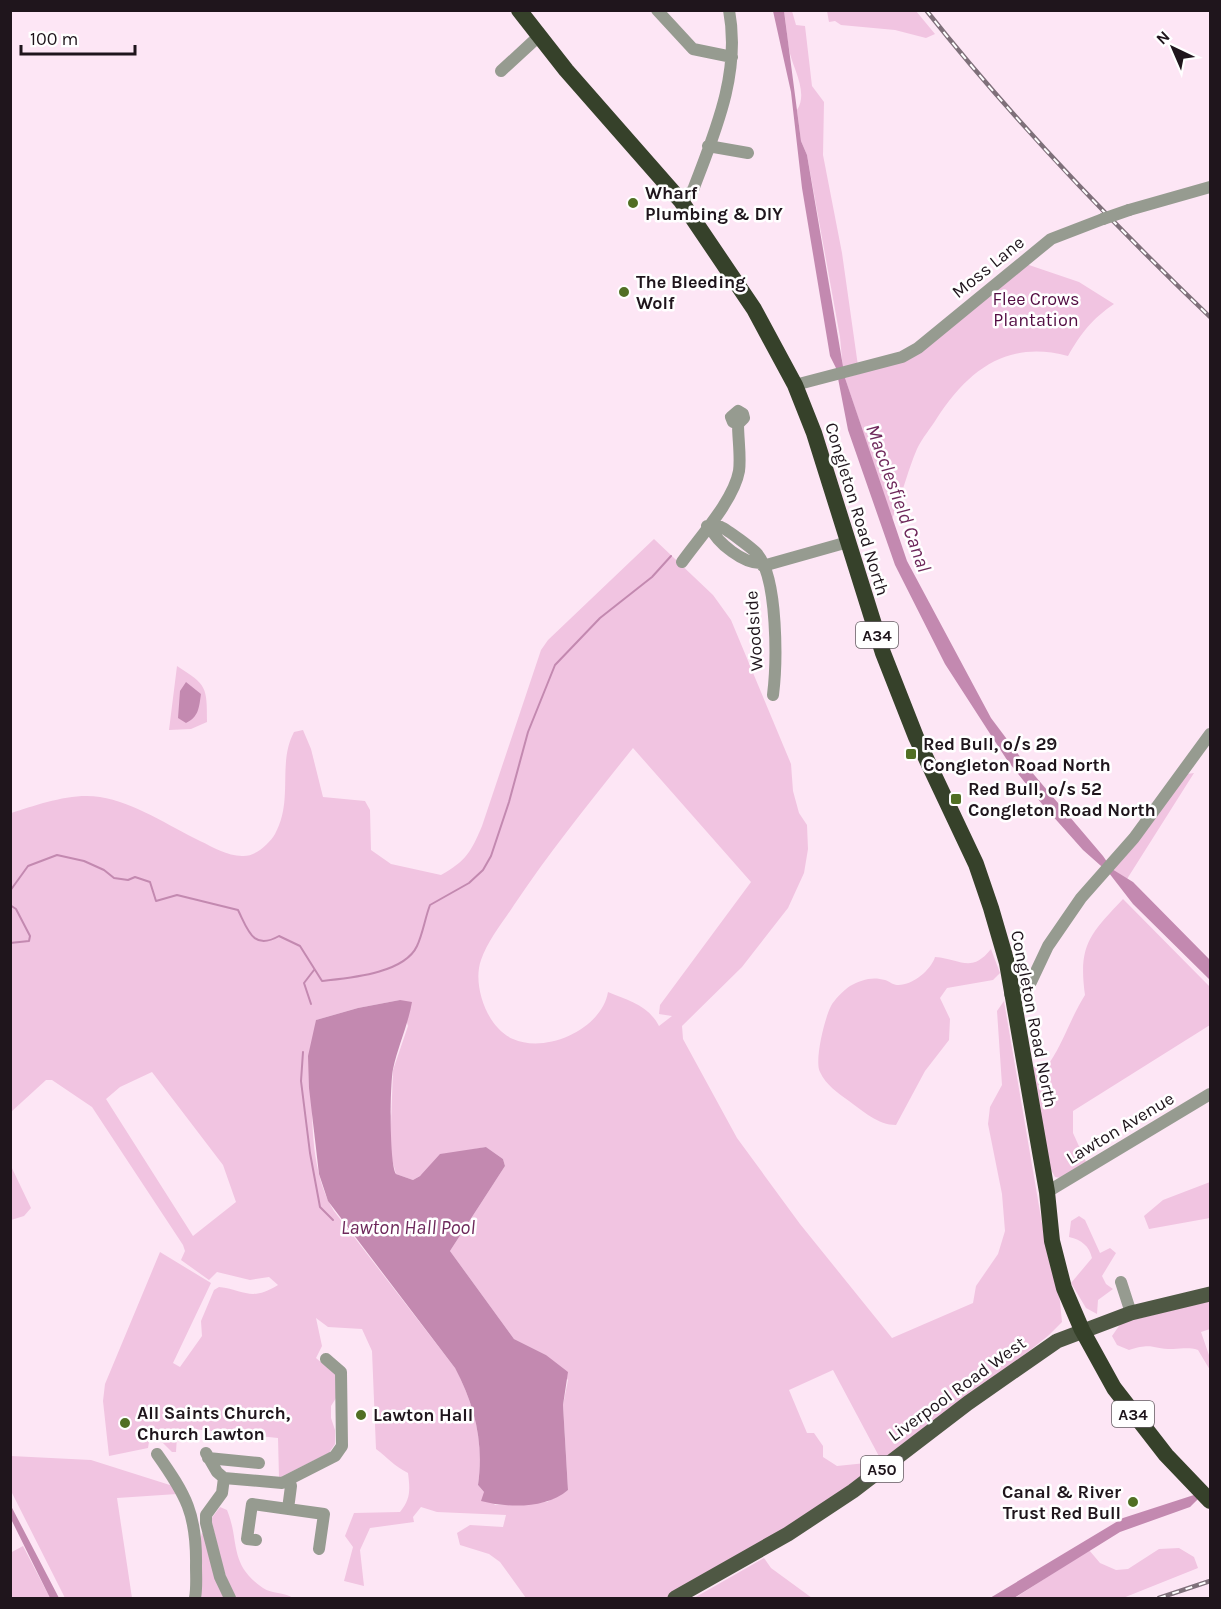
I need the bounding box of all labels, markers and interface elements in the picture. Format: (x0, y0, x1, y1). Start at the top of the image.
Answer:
scale bar (21, 18, 135, 56)
north arrow (1143, 18, 1203, 78)
text: N (1152, 27, 1174, 48)
text: 100 m (30, 28, 78, 50)
place label: Wharf Plumbing & DIY (645, 182, 783, 225)
marker: Wharf Plumbing & DIY (626, 196, 640, 210)
street label: Moss Lane (947, 231, 1029, 303)
place label: The Bleeding Wolf (636, 271, 746, 314)
marker: The Bleeding Wolf (617, 285, 631, 299)
park label: Flee Crows Plantation (992, 288, 1080, 331)
street label: Congleton Road North (820, 420, 894, 598)
water label: Macclesfield Canal (861, 421, 936, 575)
street label: Woodside (740, 590, 768, 672)
road number: A34 (856, 622, 898, 648)
place label: Red Bull, o/s 29 Congleton Road North (923, 733, 1111, 776)
marker: Red Bull, o/s 29 Congleton Road North (904, 747, 918, 761)
place label: Red Bull, o/s 52 Congleton Road North (968, 778, 1156, 821)
marker: Red Bull, o/s 52 Congleton Road North (949, 792, 963, 806)
street label: Congleton Road North (1006, 929, 1062, 1109)
street label: Lawton Avenue (1062, 1087, 1178, 1169)
water label: Lawton Hall Pool (341, 1216, 475, 1239)
street label: Liverpool Road West (884, 1332, 1030, 1446)
road number: A34 (1112, 1401, 1154, 1427)
place label: All Saints Church, Church Lawton (137, 1402, 291, 1445)
place label: Lawton Hall (373, 1404, 473, 1426)
marker: Lawton Hall (354, 1408, 368, 1422)
marker: All Saints Church, Church Lawton (118, 1416, 132, 1430)
road number: A50 (861, 1456, 903, 1482)
place label: Canal & River Trust Red Bull (1002, 1481, 1121, 1524)
marker: Canal & River Trust Red Bull (1126, 1495, 1140, 1509)

